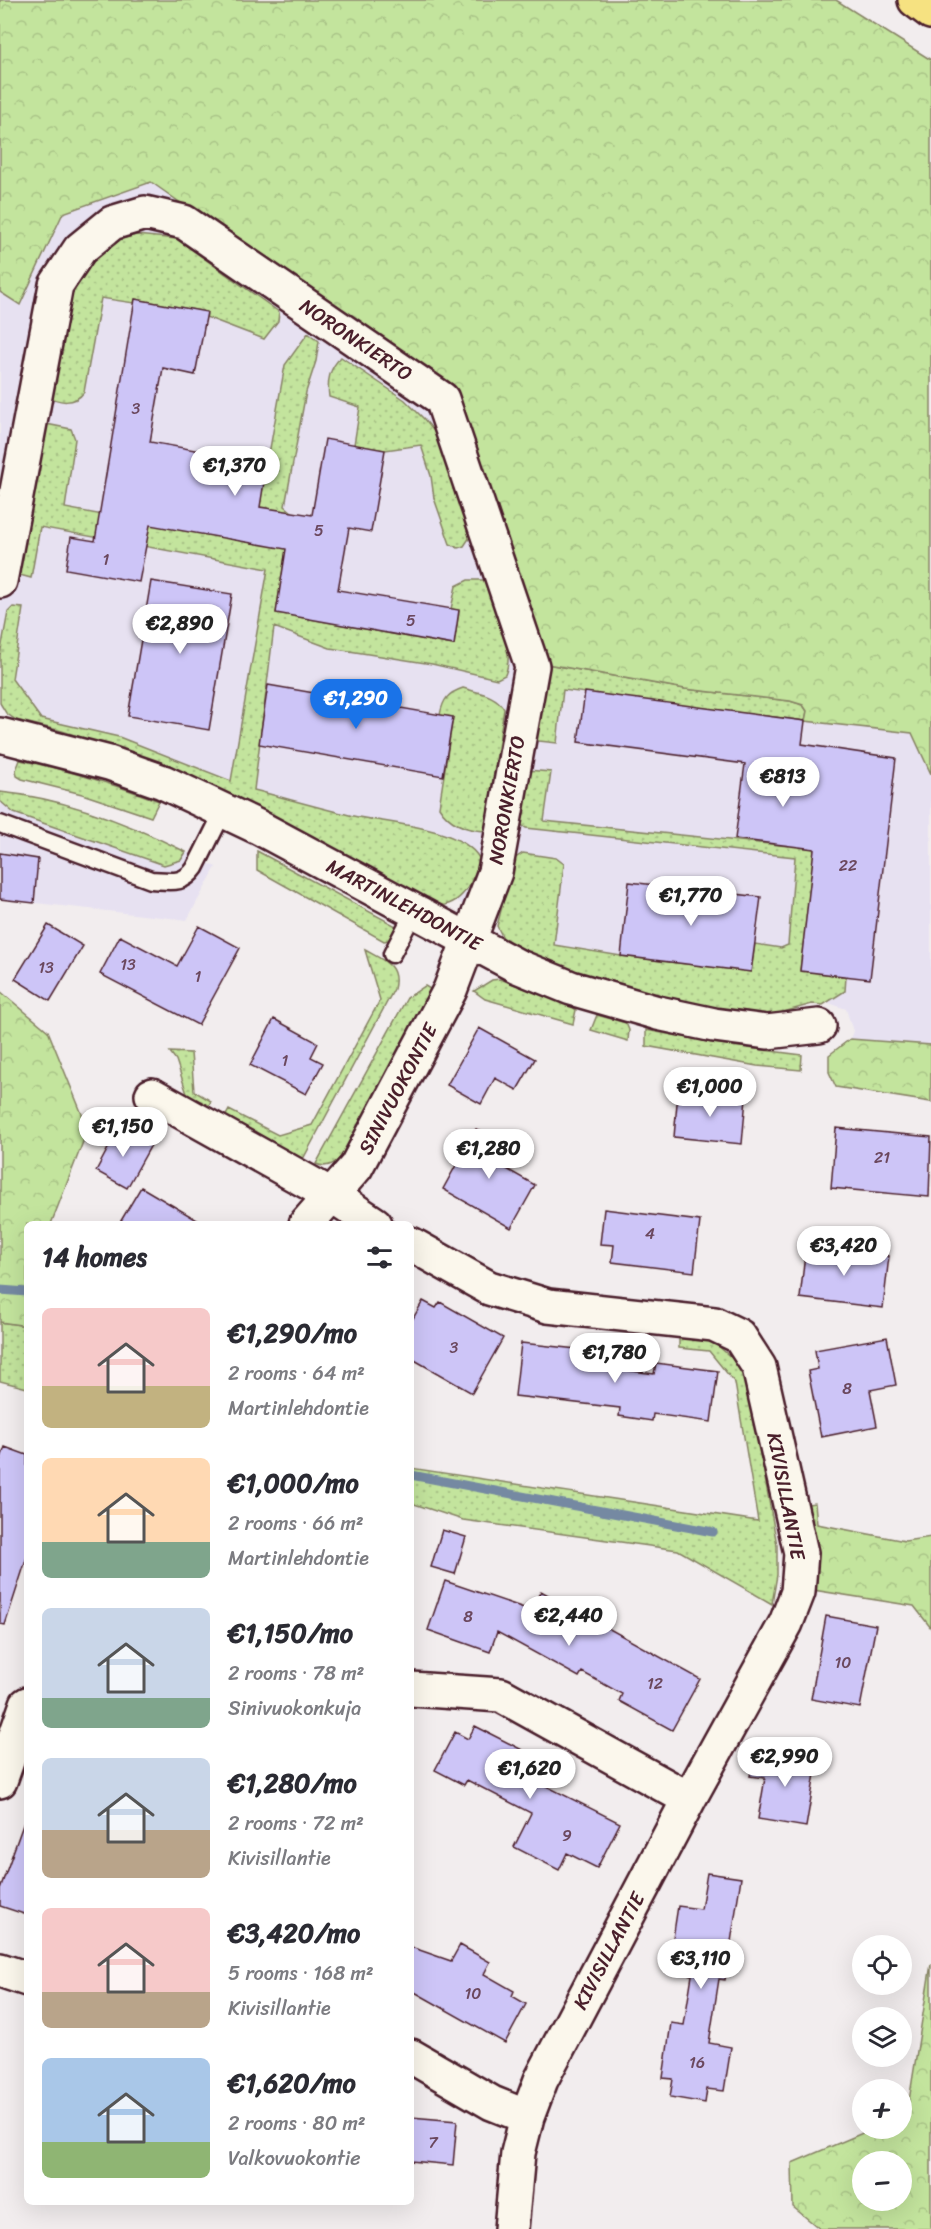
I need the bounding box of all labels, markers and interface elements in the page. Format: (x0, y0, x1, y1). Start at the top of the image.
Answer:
street label: NORONKIERTO (292, 289, 420, 391)
house number: 3 (132, 394, 141, 423)
pin: €1,370 (186, 446, 284, 497)
text: €1,370 (204, 448, 266, 483)
house number: 5 (314, 516, 324, 545)
house number: 1 (103, 545, 110, 574)
pin: €2,890 (131, 604, 229, 655)
text: €2,890 (146, 606, 214, 641)
house number: 5 (406, 606, 416, 635)
pin: €1,290 (307, 679, 405, 730)
text: €1,290 (324, 681, 388, 716)
street label: NORONKIERTO (478, 733, 536, 867)
pin: €813 (747, 757, 819, 808)
text: €813 (761, 759, 805, 794)
street label: MARTINLEHDONTIE (320, 849, 490, 962)
house number: 22 (839, 851, 857, 880)
pin: €1,770 (642, 876, 740, 927)
text: €1,770 (660, 878, 722, 913)
house number: 13 (120, 950, 136, 979)
house number: 13 (38, 953, 54, 982)
house number: 1 (195, 962, 202, 991)
street label: SINIVUOKONTIE (349, 1015, 448, 1161)
house number: 1 (282, 1046, 289, 1075)
pin: €1,000 (661, 1067, 759, 1118)
text: €1,000 (677, 1069, 743, 1104)
pin: €1,150 (74, 1107, 172, 1158)
text: €1,150 (93, 1109, 153, 1144)
pin: €1,280 (440, 1129, 538, 1180)
text: €1,280 (457, 1131, 521, 1166)
house number: 21 (874, 1143, 890, 1172)
house number: 4 (645, 1219, 655, 1248)
pin: €3,420 (795, 1226, 893, 1277)
text: €3,420 (811, 1228, 877, 1263)
text: 14 homes (42, 1234, 147, 1280)
icon: filters (363, 1241, 396, 1274)
text: €1,290/mo (228, 1310, 357, 1356)
icon: home (90, 1332, 162, 1404)
house number: 3 (450, 1333, 459, 1362)
pin: €1,780 (566, 1333, 664, 1384)
text: €1,780 (583, 1335, 647, 1370)
text: 2 rooms · 64 m² (228, 1356, 365, 1391)
house number: 8 (842, 1374, 852, 1403)
text: Martinlehdontie (228, 1391, 369, 1426)
street label: KIVISILLANTIE (757, 1429, 816, 1565)
text: €1,000/mo (228, 1460, 359, 1506)
icon: home (90, 1482, 162, 1554)
text: 2 rooms · 66 m² (228, 1506, 364, 1541)
text: Martinlehdontie (228, 1541, 369, 1576)
pin: €2,440 (520, 1596, 618, 1647)
text: €2,440 (535, 1598, 603, 1633)
house number: 8 (463, 1602, 473, 1631)
text: €1,150/mo (228, 1610, 353, 1656)
icon: home (90, 1632, 162, 1704)
house number: 10 (835, 1648, 851, 1677)
text: 2 rooms · 78 m² (228, 1656, 364, 1691)
house number: 12 (647, 1669, 663, 1698)
text: Sinivuokonkuja (228, 1691, 361, 1726)
pin: €2,990 (736, 1737, 834, 1788)
text: €2,990 (751, 1739, 819, 1774)
pin: €1,620 (481, 1749, 579, 1800)
text: €1,620 (499, 1751, 561, 1786)
text: €1,280/mo (228, 1760, 357, 1806)
icon: home (90, 1782, 162, 1854)
text: 2 rooms · 72 m² (228, 1806, 364, 1841)
house number: 9 (562, 1821, 572, 1850)
text: Kivisillantie (228, 1841, 331, 1876)
street label: KIVISILLANTIE (563, 1884, 656, 2016)
text: €3,420/mo (228, 1910, 360, 1956)
icon: home (90, 1932, 162, 2004)
map controls (852, 1935, 912, 2211)
button: locate (852, 1935, 912, 1995)
pin: €3,110 (652, 1939, 750, 1990)
text: €3,110 (671, 1941, 731, 1976)
text: 5 rooms · 168 m² (228, 1956, 374, 1991)
house number: 10 (465, 1979, 481, 2008)
text: Kivisillantie (228, 1991, 331, 2026)
button: layers (852, 2007, 912, 2067)
house number: 16 (689, 2048, 705, 2077)
text: €1,620/mo (228, 2060, 356, 2106)
button: + (852, 2079, 912, 2139)
icon: home (90, 2082, 162, 2154)
text: 2 rooms · 80 m² (228, 2106, 366, 2141)
house number: 7 (428, 2128, 438, 2157)
text: Valkovuokontie (228, 2141, 361, 2176)
button: − (852, 2151, 912, 2211)

